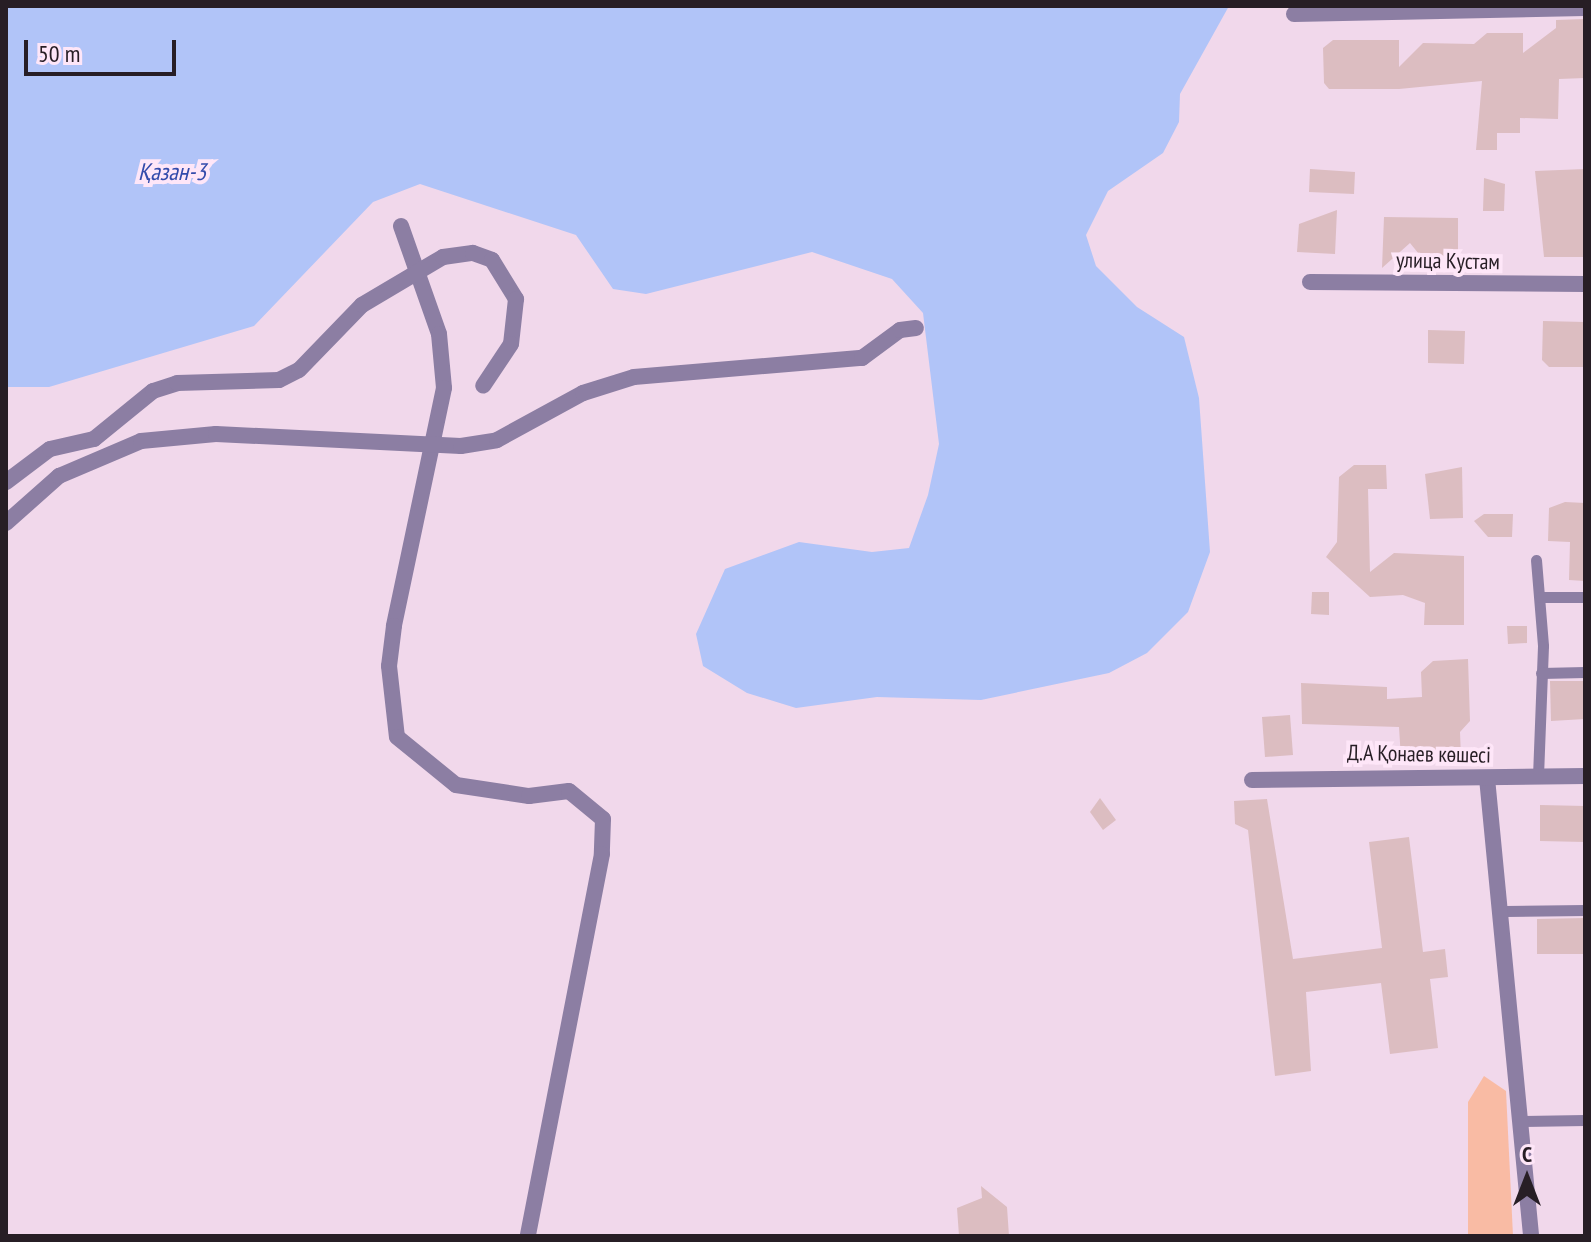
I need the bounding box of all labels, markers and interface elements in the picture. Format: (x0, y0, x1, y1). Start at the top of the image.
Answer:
scale bar (28, 24, 180, 74)
text: 50 m (38, 38, 80, 69)
water label: Қазан-3 (138, 158, 206, 186)
street label: улица Кустам (1396, 247, 1500, 275)
street label: Д.А Қонаев көшесі (1347, 740, 1491, 768)
north arrow (1487, 1138, 1567, 1218)
text: С (1522, 1140, 1532, 1168)

